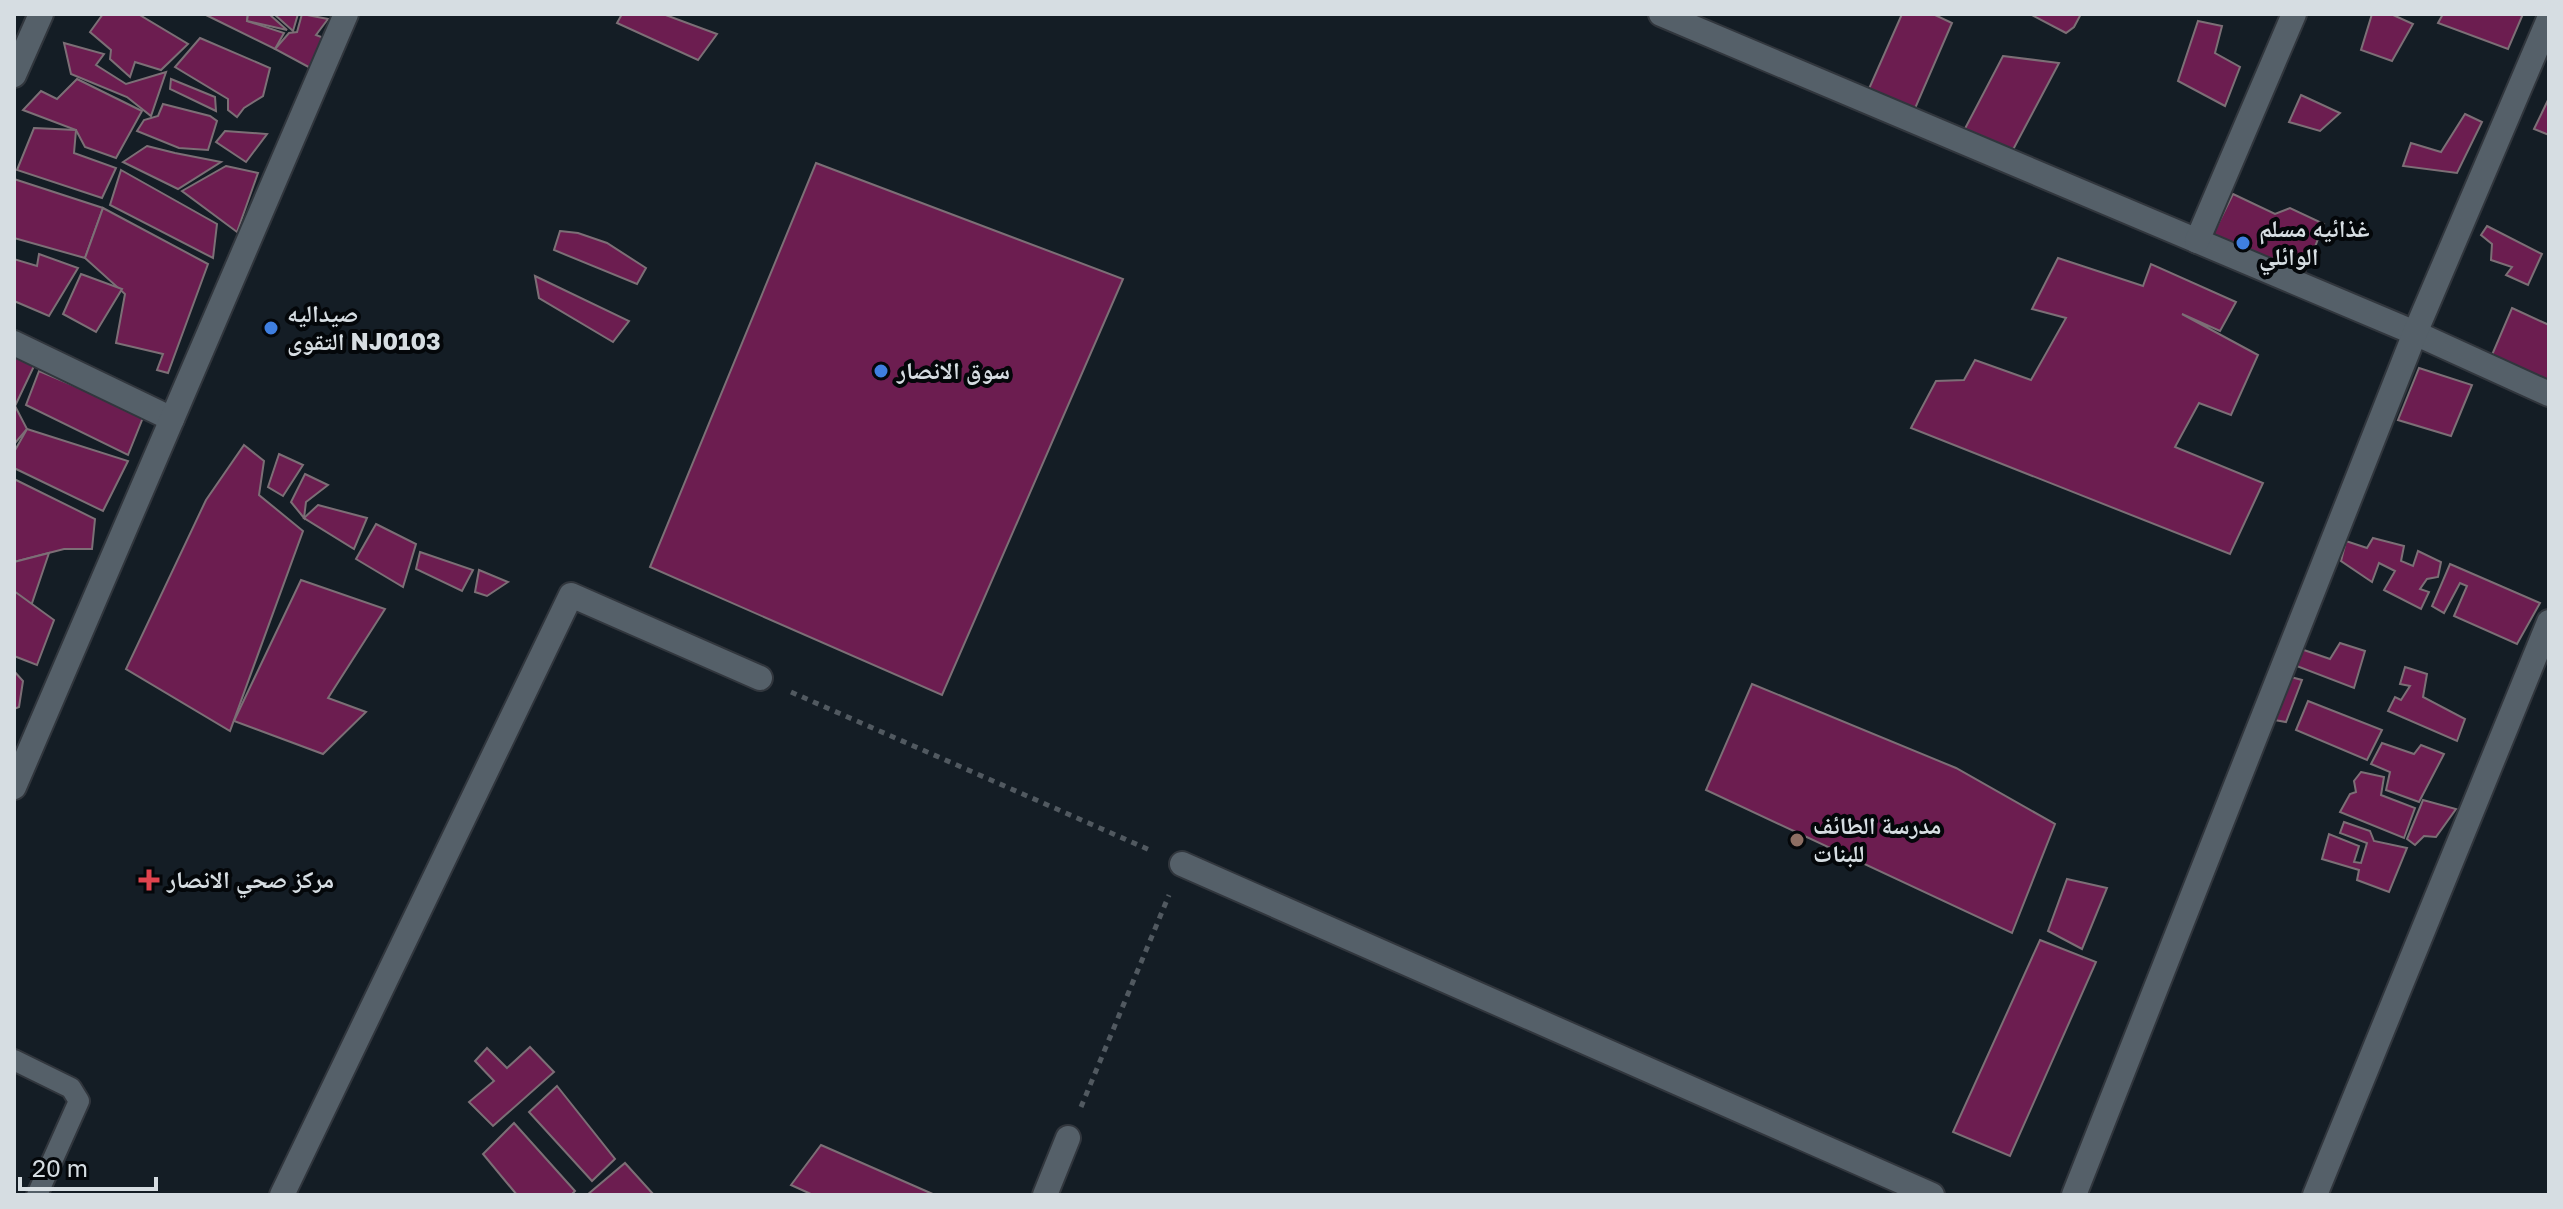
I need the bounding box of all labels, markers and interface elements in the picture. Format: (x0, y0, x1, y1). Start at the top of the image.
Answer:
place label: غذائيه مسلم الوائلي (2259, 213, 2370, 276)
marker: غذائيه مسلم الوائلي (2234, 234, 2252, 252)
place label: صيداليه التقوى NJ0103 (287, 298, 441, 356)
marker: صيداليه التقوى NJ0103 (262, 319, 280, 337)
place label: سوق الانصار (896, 355, 1010, 385)
marker: سوق الانصار (872, 362, 890, 380)
place label: مدرسة الطائف للبنات (1813, 810, 1941, 868)
marker: مدرسة الطائف للبنات (1788, 831, 1806, 849)
place label: مركز صحي الانصار (166, 864, 334, 899)
marker: مركز صحي الانصار (138, 869, 160, 891)
scale bar (20, 1141, 156, 1191)
text: 20 m (32, 1153, 88, 1182)

